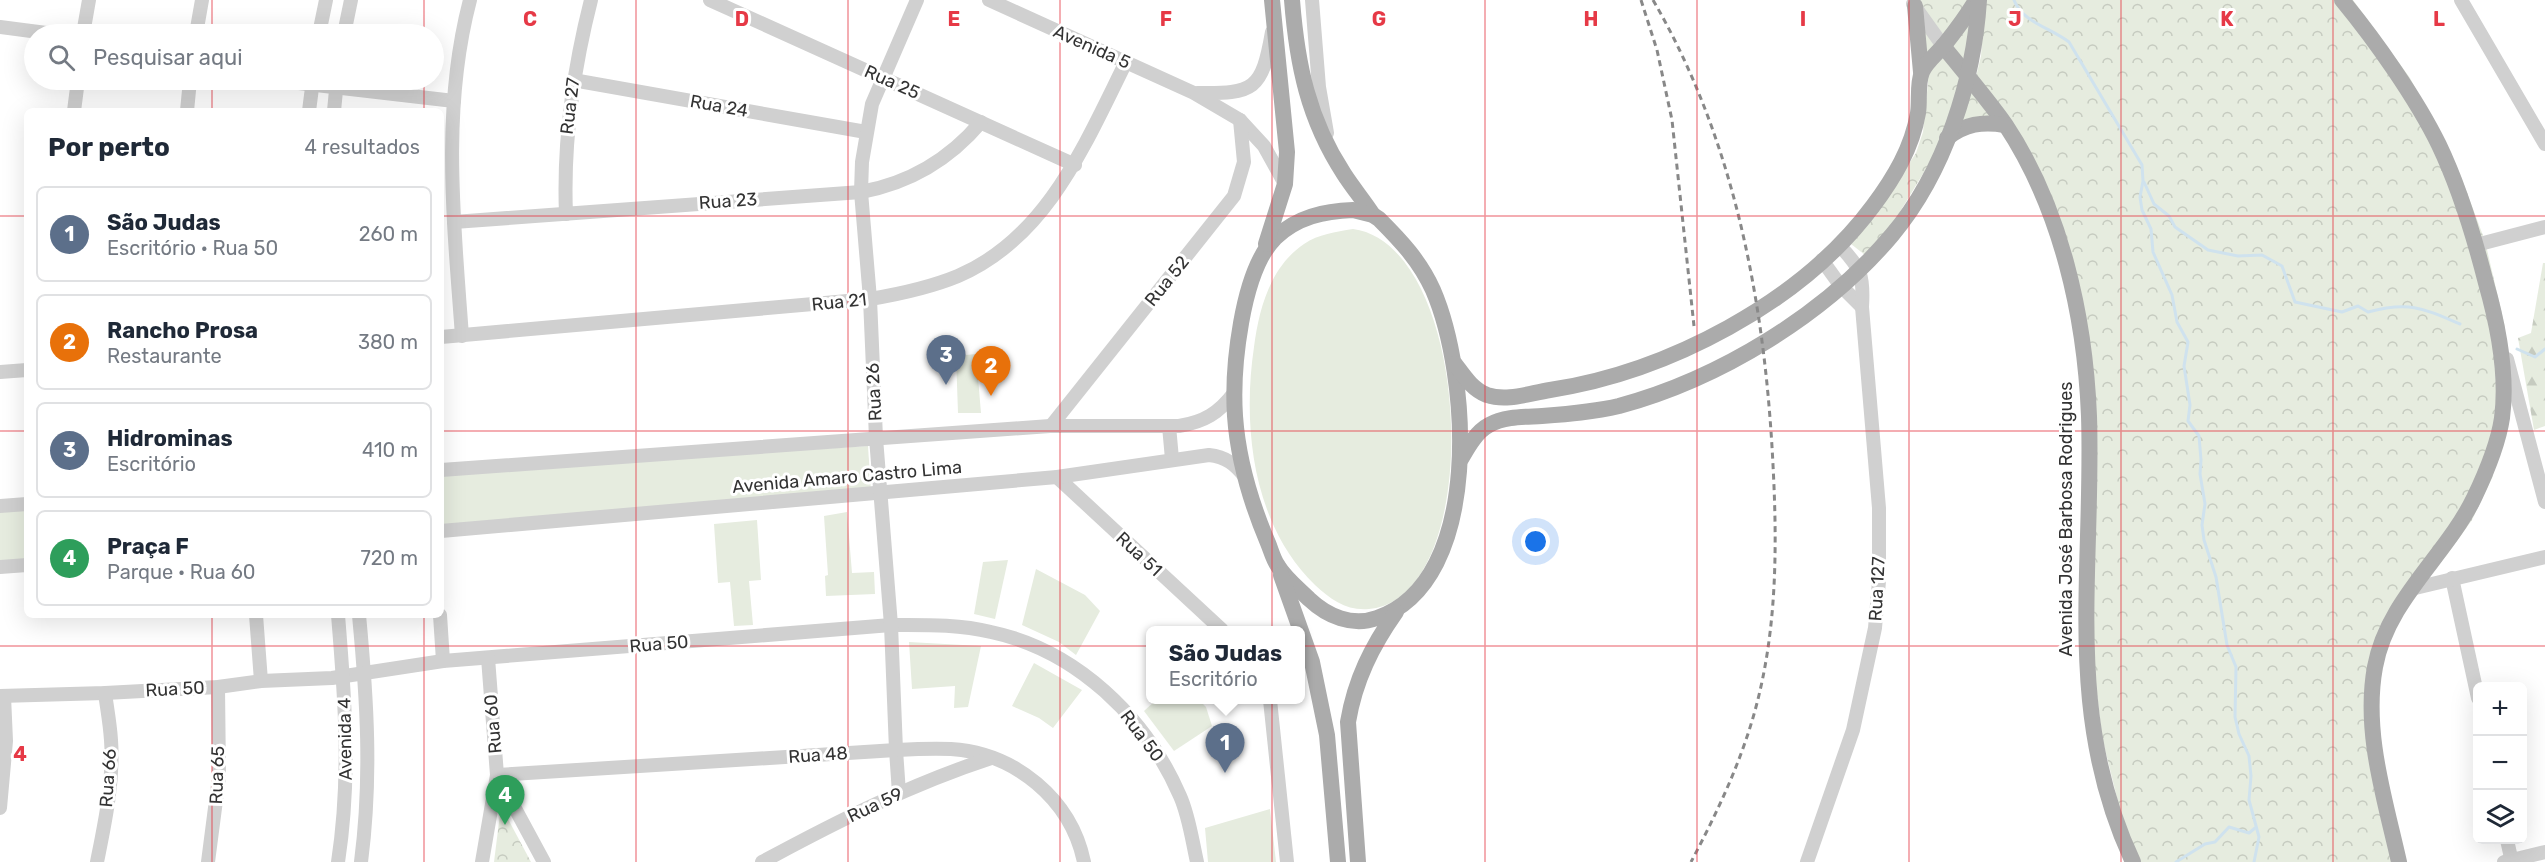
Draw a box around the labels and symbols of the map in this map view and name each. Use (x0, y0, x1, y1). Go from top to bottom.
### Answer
text: C (523, 7, 537, 31)
text: D (735, 7, 749, 31)
text: E (948, 7, 960, 31)
text: F (1160, 7, 1172, 31)
text: G (1372, 7, 1386, 31)
text: H (1584, 7, 1598, 31)
text: I (1800, 7, 1806, 31)
text: J (2008, 7, 2022, 31)
text: K (2220, 7, 2234, 31)
text: L (2433, 7, 2445, 31)
street label: Avenida 5 (1050, 20, 1134, 74)
street label: Rua 25 (861, 60, 923, 104)
street label: Rua 27 (556, 76, 584, 136)
street label: Rua 24 (688, 90, 750, 122)
street label: Rua 23 (698, 188, 758, 214)
street label: Rua 52 (1140, 251, 1194, 311)
street label: Rua 21 (810, 288, 868, 316)
pin: 3 (926, 336, 966, 385)
pin: 2 (972, 346, 1010, 396)
street label: Rua 26 (861, 362, 887, 422)
street label: Avenida José Barbosa Rodrigues (2055, 381, 2077, 657)
street label: Avenida Amaro Castro Lima (731, 456, 963, 498)
street label: Rua 51 (1111, 527, 1167, 581)
your location (1521, 527, 1550, 556)
street label: Rua 127 (1864, 556, 1890, 622)
street label: Rua 50 (629, 630, 689, 658)
street label: Rua 50 (145, 676, 205, 702)
street label: Rua 60 (479, 694, 507, 754)
street label: Avenida 4 (333, 697, 357, 781)
street label: Rua 50 (1115, 706, 1169, 766)
pin: 1 (1206, 724, 1244, 773)
text: 4 (13, 742, 27, 766)
street label: Rua 48 (788, 742, 848, 768)
street label: Rua 65 (205, 745, 229, 805)
street label: Rua 66 (95, 748, 121, 808)
pin: 4 (486, 776, 524, 825)
street label: Rua 59 (844, 783, 906, 827)

